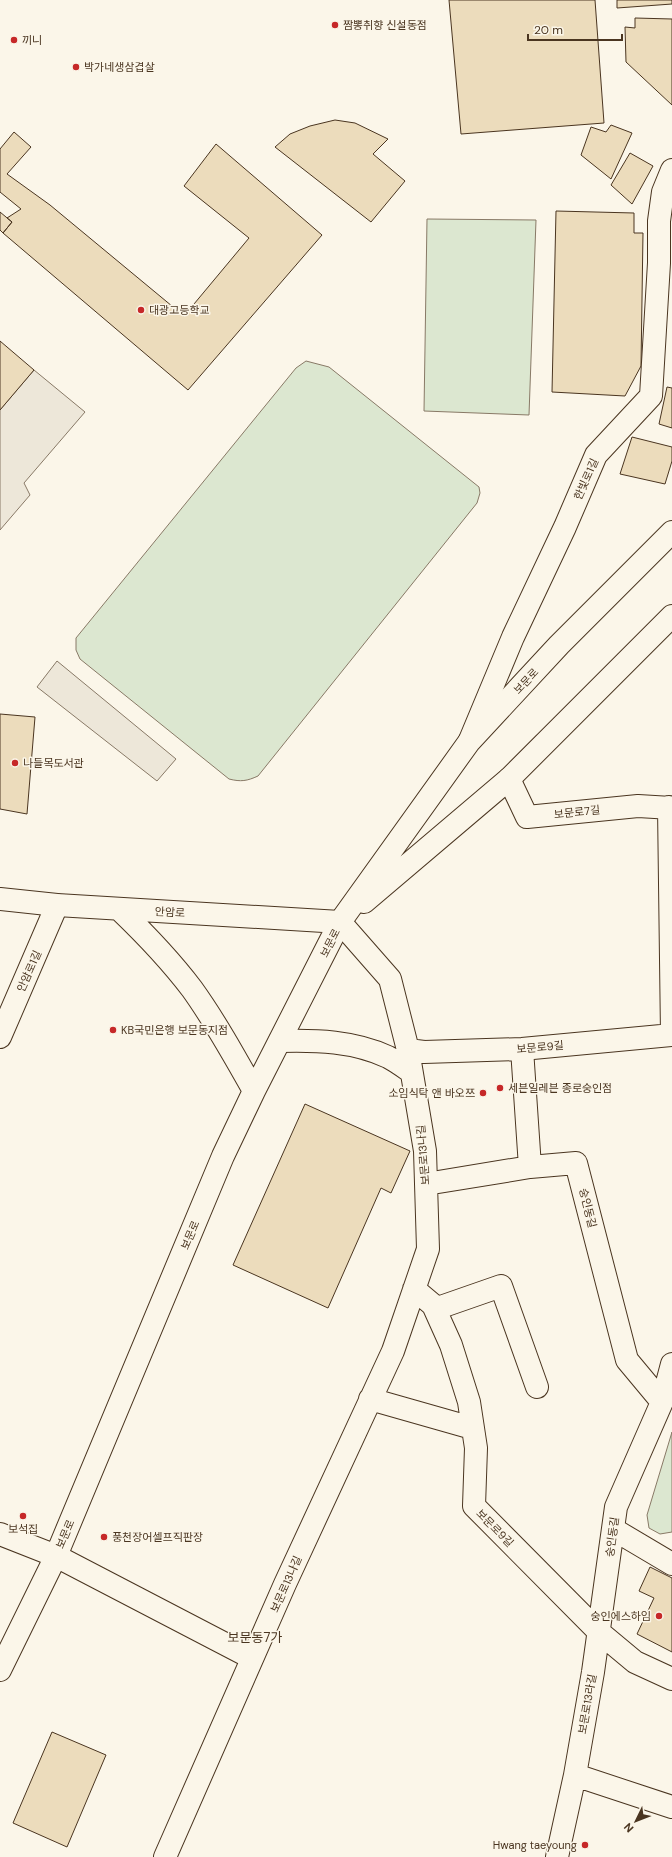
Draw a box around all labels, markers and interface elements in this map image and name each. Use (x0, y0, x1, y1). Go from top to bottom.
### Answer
scale bar (528, 16, 622, 42)
place label: 짬뽕취향 신설동점 (343, 18, 427, 32)
marker: 짬뽕취향 신설동점 (330, 20, 340, 30)
text: 20 m (534, 22, 563, 38)
place label: 끼니 (22, 33, 42, 47)
marker: 끼니 (9, 35, 19, 45)
place label: 박가네생삼겹살 (84, 60, 155, 74)
marker: 박가네생삼겹살 (71, 62, 81, 72)
place label: 대광고등학교 (149, 303, 210, 317)
marker: 대광고등학교 (136, 305, 146, 315)
street label: 한빛로1길 (571, 456, 601, 502)
street label: 보문로 (511, 665, 541, 697)
place label: 나들목도서관 (23, 756, 84, 770)
marker: 나들목도서관 (10, 758, 20, 768)
street label: 보문로7길 (553, 803, 601, 821)
street label: 안암로 (154, 904, 186, 920)
street label: 보문로 (317, 926, 343, 960)
street label: 안암로1길 (14, 948, 44, 994)
place label: KB국민은행 보문동지점 (121, 1023, 228, 1037)
marker: KB국민은행 보문동지점 (108, 1025, 118, 1035)
street label: 보문로9길 (516, 1038, 564, 1056)
place label: 세븐일레븐 종로숭인점 (508, 1081, 612, 1095)
marker: 세븐일레븐 종로숭인점 (495, 1083, 505, 1093)
place label: 소임식탁 앤 바오쯔 (388, 1086, 475, 1100)
marker: 소임식탁 앤 바오쯔 (478, 1088, 488, 1098)
street label: 보문로13나길 (413, 1124, 433, 1186)
street label: 숭인동길 (576, 1187, 600, 1229)
street label: 보문로 (178, 1218, 202, 1252)
street label: 보문로9길 (473, 1506, 517, 1550)
marker: 보석집 (18, 1511, 28, 1521)
street label: 숭인동길 (602, 1516, 622, 1558)
street label: 보문로 (53, 1517, 77, 1551)
place label: 보석집 (8, 1522, 38, 1536)
place label: 풍천장어셀프직판장 (112, 1530, 203, 1544)
marker: 풍천장어셀프직판장 (99, 1532, 109, 1542)
street label: 보문로13나길 (267, 1553, 305, 1615)
place label: 숭인에스하임 (590, 1609, 651, 1623)
marker: 숭인에스하임 (654, 1611, 664, 1621)
district label: 보문동7가 (228, 1629, 282, 1646)
street label: 보문로13라길 (575, 1673, 599, 1735)
north arrow (616, 1801, 656, 1841)
text: N (621, 1820, 637, 1836)
place label: Hwang taeyoung (493, 1838, 577, 1852)
marker: Hwang taeyoung (580, 1840, 590, 1850)

